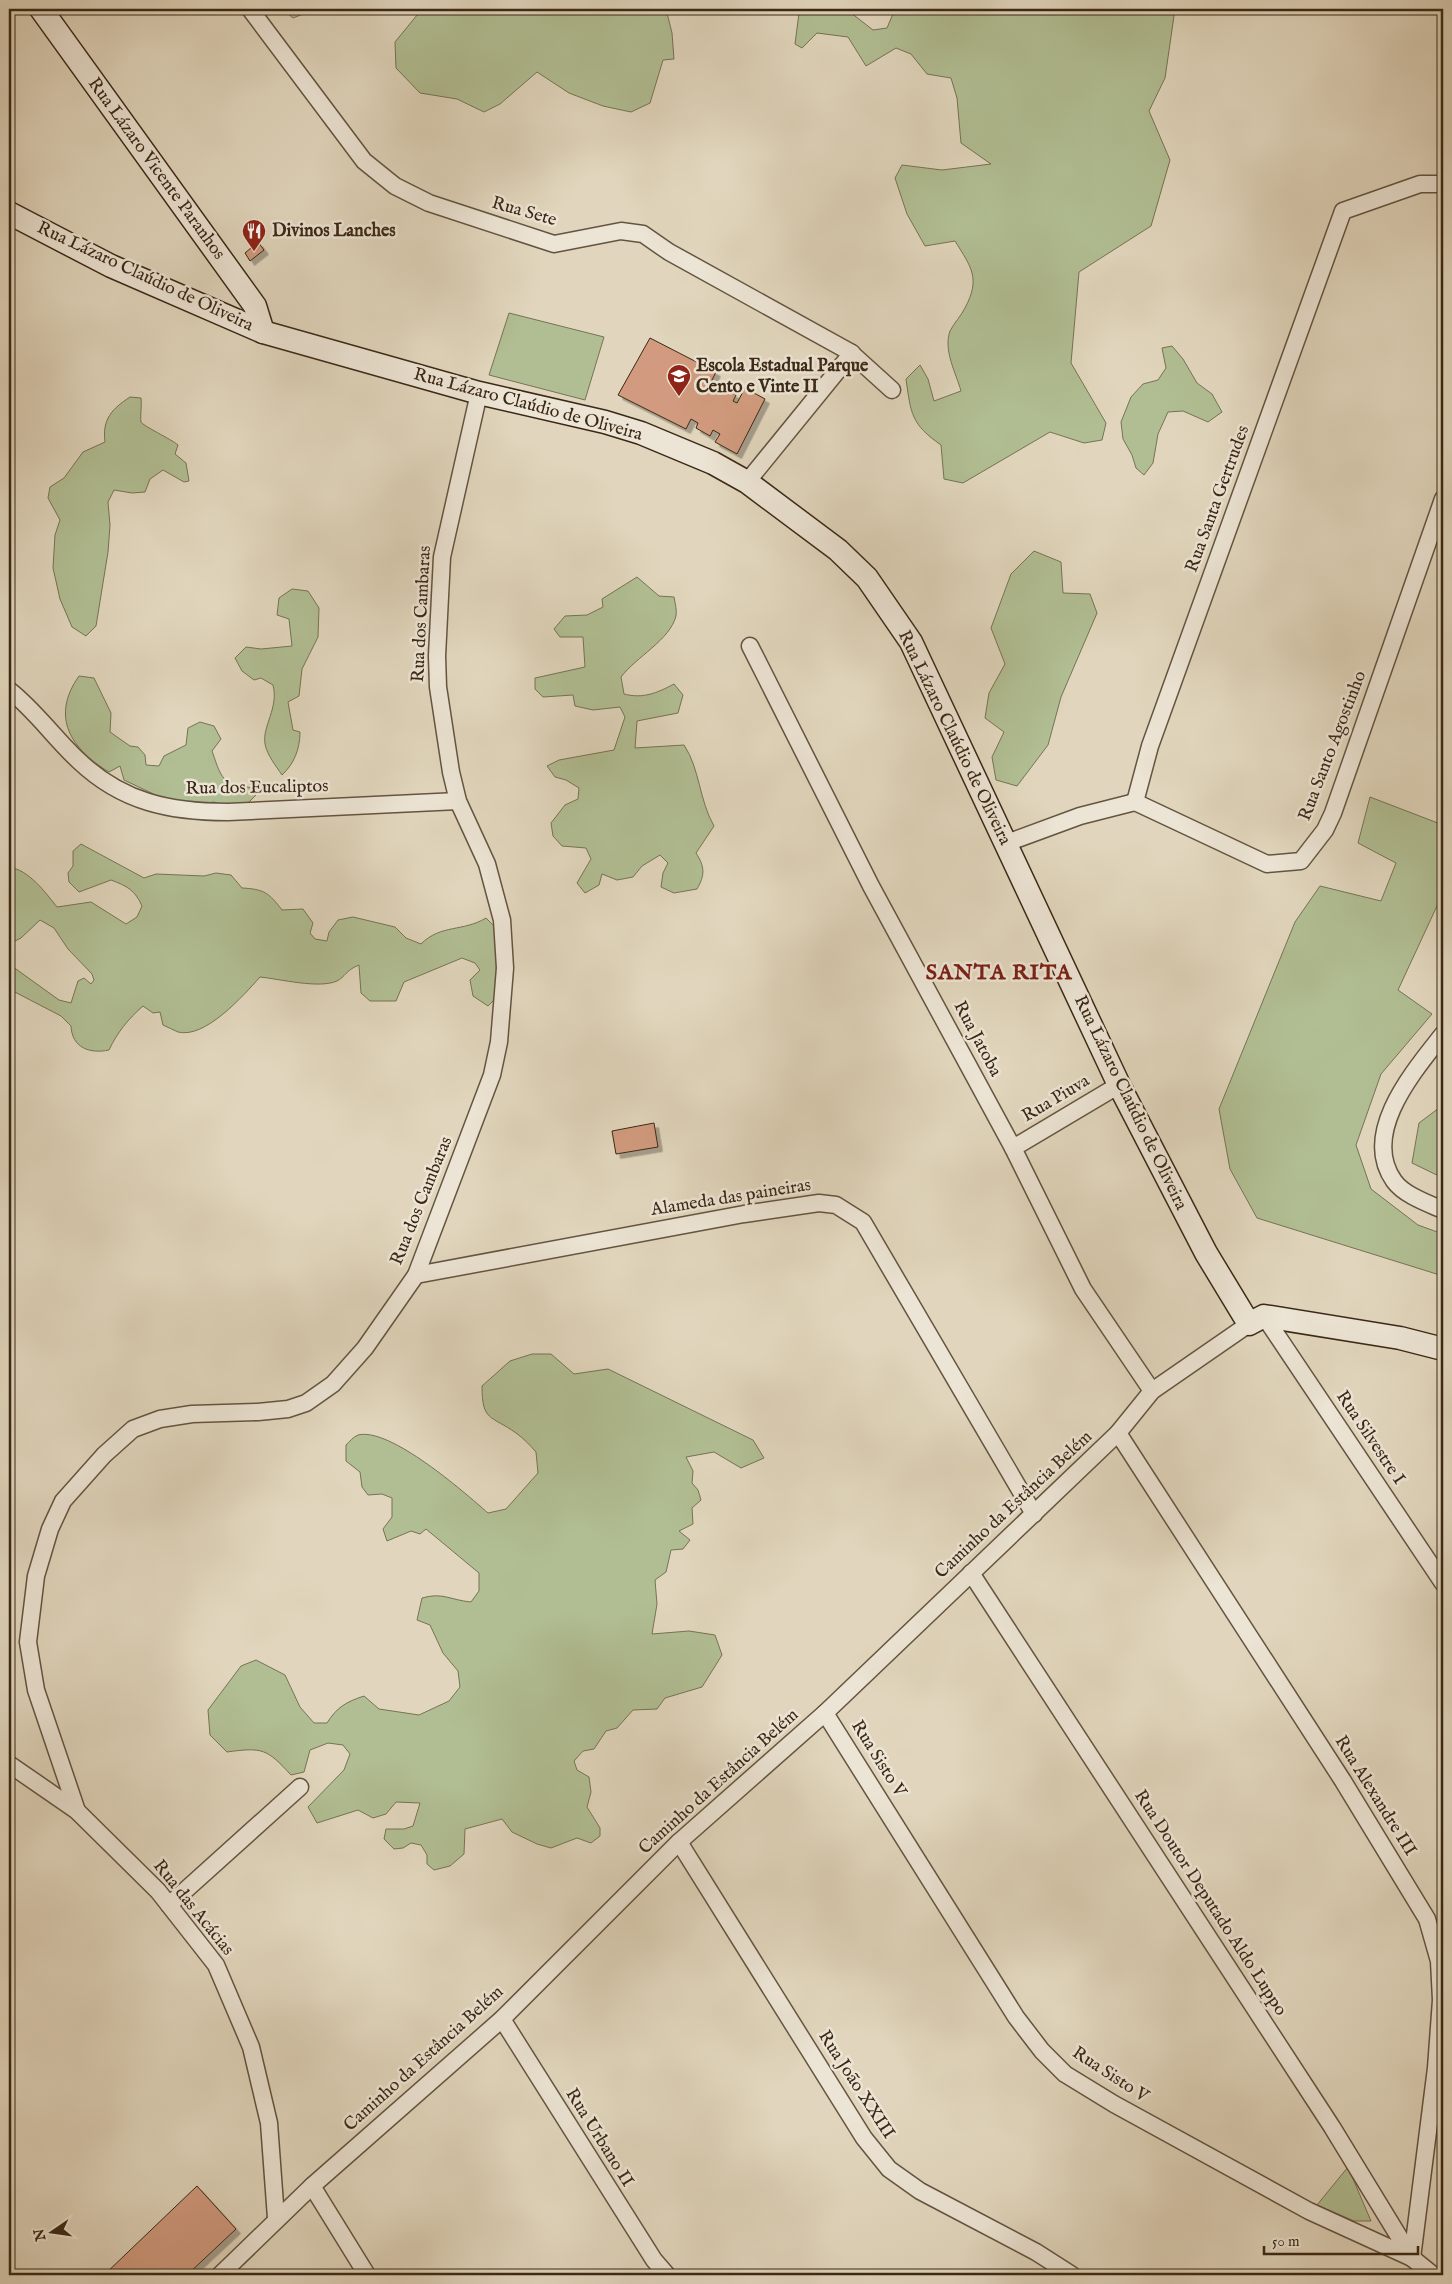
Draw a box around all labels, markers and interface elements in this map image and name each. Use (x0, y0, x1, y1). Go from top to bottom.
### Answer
street label: Rua Lázaro Vicente Paranhos (82, 73, 230, 265)
street label: Rua Sete (489, 192, 559, 232)
street label: Rua Lázaro Claúdio de Oliveira (33, 217, 257, 337)
restaurant icon: Divinos Lanches (241, 218, 267, 252)
place label: Divinos Lanches (272, 220, 396, 243)
place label: Escola Estadual Parque Cento e Vinte II (696, 355, 869, 399)
street label: Rua Lázaro Claúdio de Oliveira (411, 363, 645, 447)
school or university icon: Escola Estadual Parque Cento e Vinte II (666, 363, 692, 397)
street label: Rua Santa Gertrudes (1181, 422, 1255, 576)
street label: Rua dos Cambaras (407, 545, 437, 683)
street label: Rua Lázaro Claúdio de Oliveira (892, 627, 1016, 849)
street label: Rua Santo Agostinho (1294, 668, 1372, 824)
street label: Rua dos Eucaliptos (185, 775, 329, 801)
district label: SANTA RITA (926, 959, 1072, 987)
street label: Rua Lázaro Claúdio de Oliveira (1068, 992, 1192, 1214)
street label: Rua Jatoba (947, 997, 1007, 1081)
street label: Rua Piuva (1018, 1070, 1094, 1128)
street label: Rua dos Cambaras (386, 1133, 458, 1269)
street label: Alameda das paineiras (648, 1174, 813, 1222)
street label: Rua Silvestre I (1330, 1387, 1410, 1490)
street label: Caminho da Estância Belém (930, 1426, 1098, 1584)
street label: Caminho da Estância Belém (634, 1704, 804, 1860)
street label: Rua Sisto V (845, 1716, 911, 1803)
street label: Rua Alexandre III (1329, 1732, 1421, 1861)
street label: Rua Doutor Deputado Aldo Luppo (1128, 1786, 1292, 2021)
street label: Rua das Acácias (147, 1855, 239, 1961)
street label: Caminho da Estância Belém (339, 1981, 509, 2137)
street label: Rua João XXIII (812, 2026, 900, 2144)
street label: Rua Sisto V (1067, 2042, 1154, 2109)
street label: Rua Urbano II (560, 2084, 639, 2192)
north arrow (28, 2206, 78, 2256)
scale bar (1264, 2224, 1418, 2256)
text: N (30, 2227, 51, 2244)
text: 50 m (1272, 2232, 1300, 2251)

